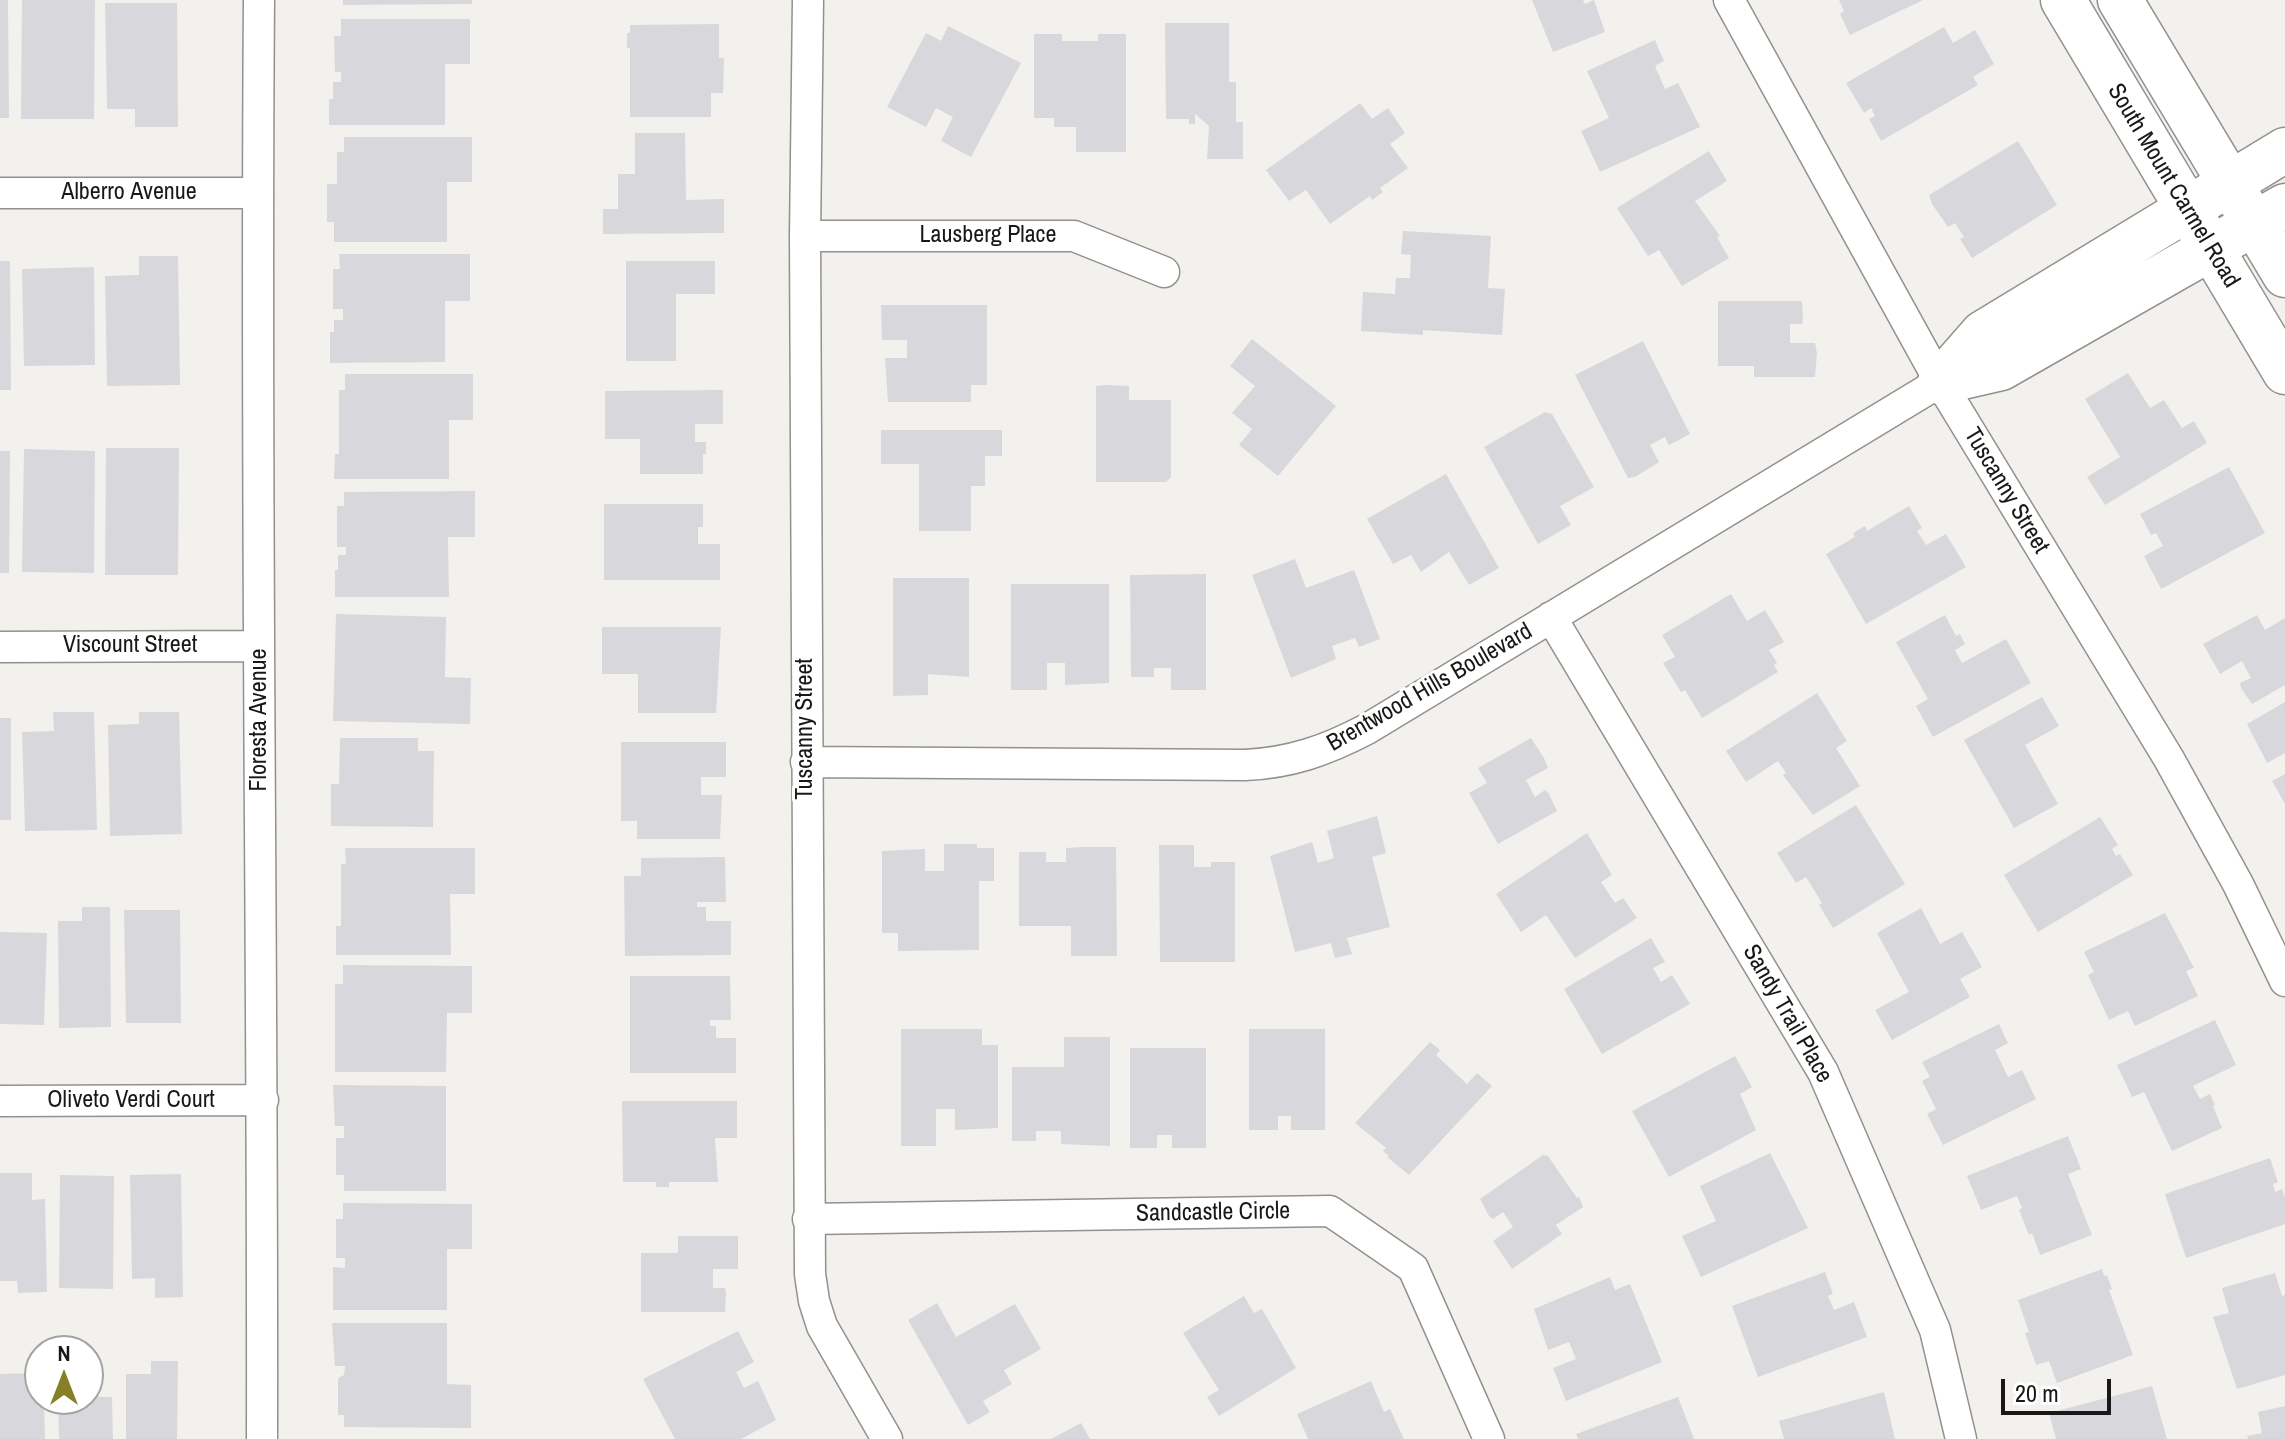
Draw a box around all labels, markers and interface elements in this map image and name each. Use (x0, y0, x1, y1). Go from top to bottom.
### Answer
street label: South Mount Carmel Road (2101, 79, 2245, 293)
street label: Alberro Avenue (61, 179, 197, 207)
street label: Lausberg Place (920, 222, 1056, 250)
street label: Tuscanny Street (1957, 423, 2055, 559)
street label: Brentwood Hills Boulevard (1322, 618, 1538, 758)
street label: Viscount Street (63, 632, 197, 660)
street label: Floresta Avenue (246, 649, 274, 791)
street label: Tuscanny Street (792, 658, 820, 800)
street label: Sandy Trail Place (1736, 940, 1838, 1088)
street label: Oliveto Verdi Court (47, 1087, 215, 1115)
street label: Sandcastle Circle (1136, 1197, 1290, 1229)
north arrow (24, 1335, 104, 1415)
text: N (57, 1338, 71, 1368)
scale bar (2005, 1363, 2115, 1413)
text: 20 m (2015, 1377, 2059, 1409)

